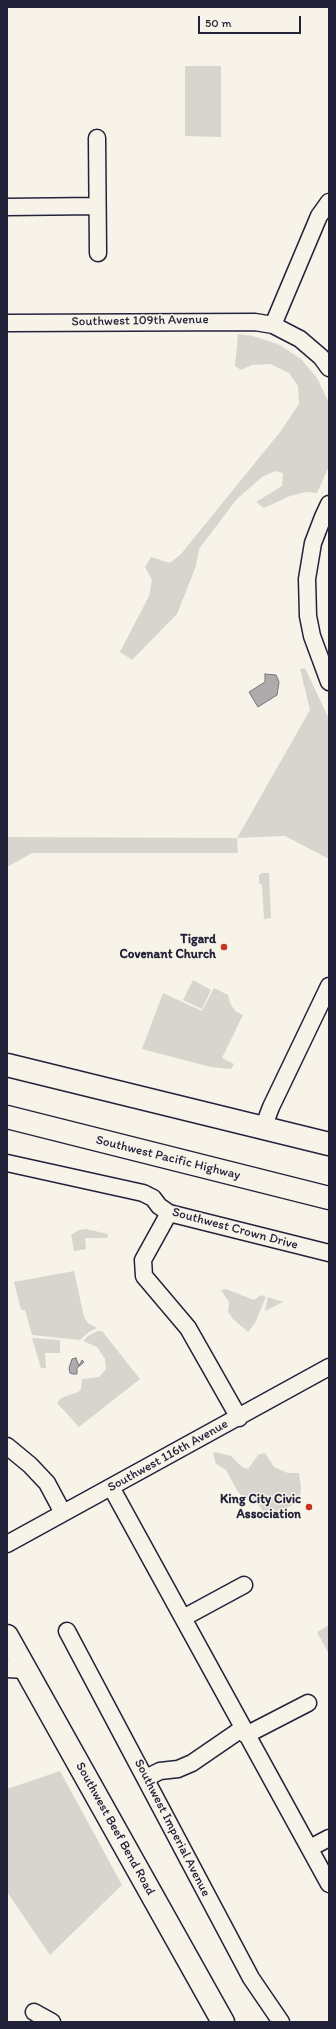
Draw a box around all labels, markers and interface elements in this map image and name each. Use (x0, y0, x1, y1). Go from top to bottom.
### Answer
scale bar (200, 8, 303, 34)
text: 50 m (205, 16, 231, 30)
street label: Southwest 109th Avenue (71, 312, 209, 330)
place label: Tigard Covenant Church (119, 932, 216, 963)
marker: Tigard Covenant Church (219, 942, 229, 952)
street label: Southwest Pacific Highway (94, 1132, 242, 1184)
street label: Southwest Crown Drive (170, 1205, 300, 1253)
street label: Southwest 116th Avenue (105, 1416, 231, 1496)
place label: King City Civic Association (220, 1492, 301, 1523)
marker: King City Civic Association (304, 1502, 314, 1512)
street label: Southwest Imperial Avenue (131, 1757, 213, 1899)
street label: Southwest Beef Bend Road (72, 1760, 158, 1898)

